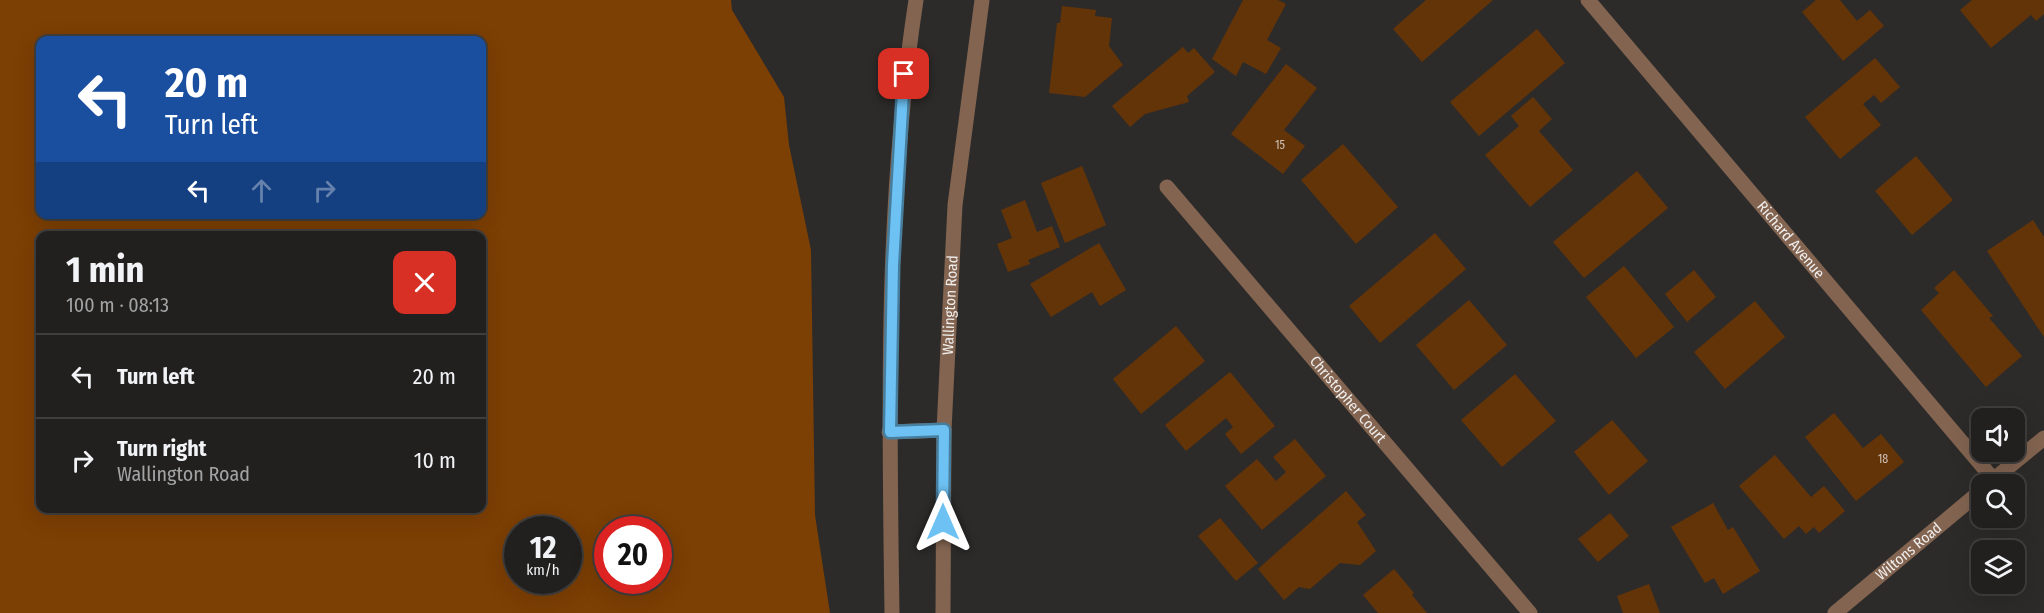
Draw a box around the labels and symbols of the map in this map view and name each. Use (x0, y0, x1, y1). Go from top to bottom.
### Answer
pin (878, 48, 929, 99)
house number: 15 (1275, 138, 1286, 152)
street label: Richard Avenue (1753, 198, 1828, 282)
street label: Wallington Road (939, 255, 962, 355)
street label: Christopher Court (1306, 352, 1390, 447)
house number: 18 (1878, 452, 1888, 466)
position arrow (911, 490, 975, 554)
speed limit sign: 20 (594, 516, 672, 594)
street label: Wiltons Road (1872, 519, 1945, 584)

